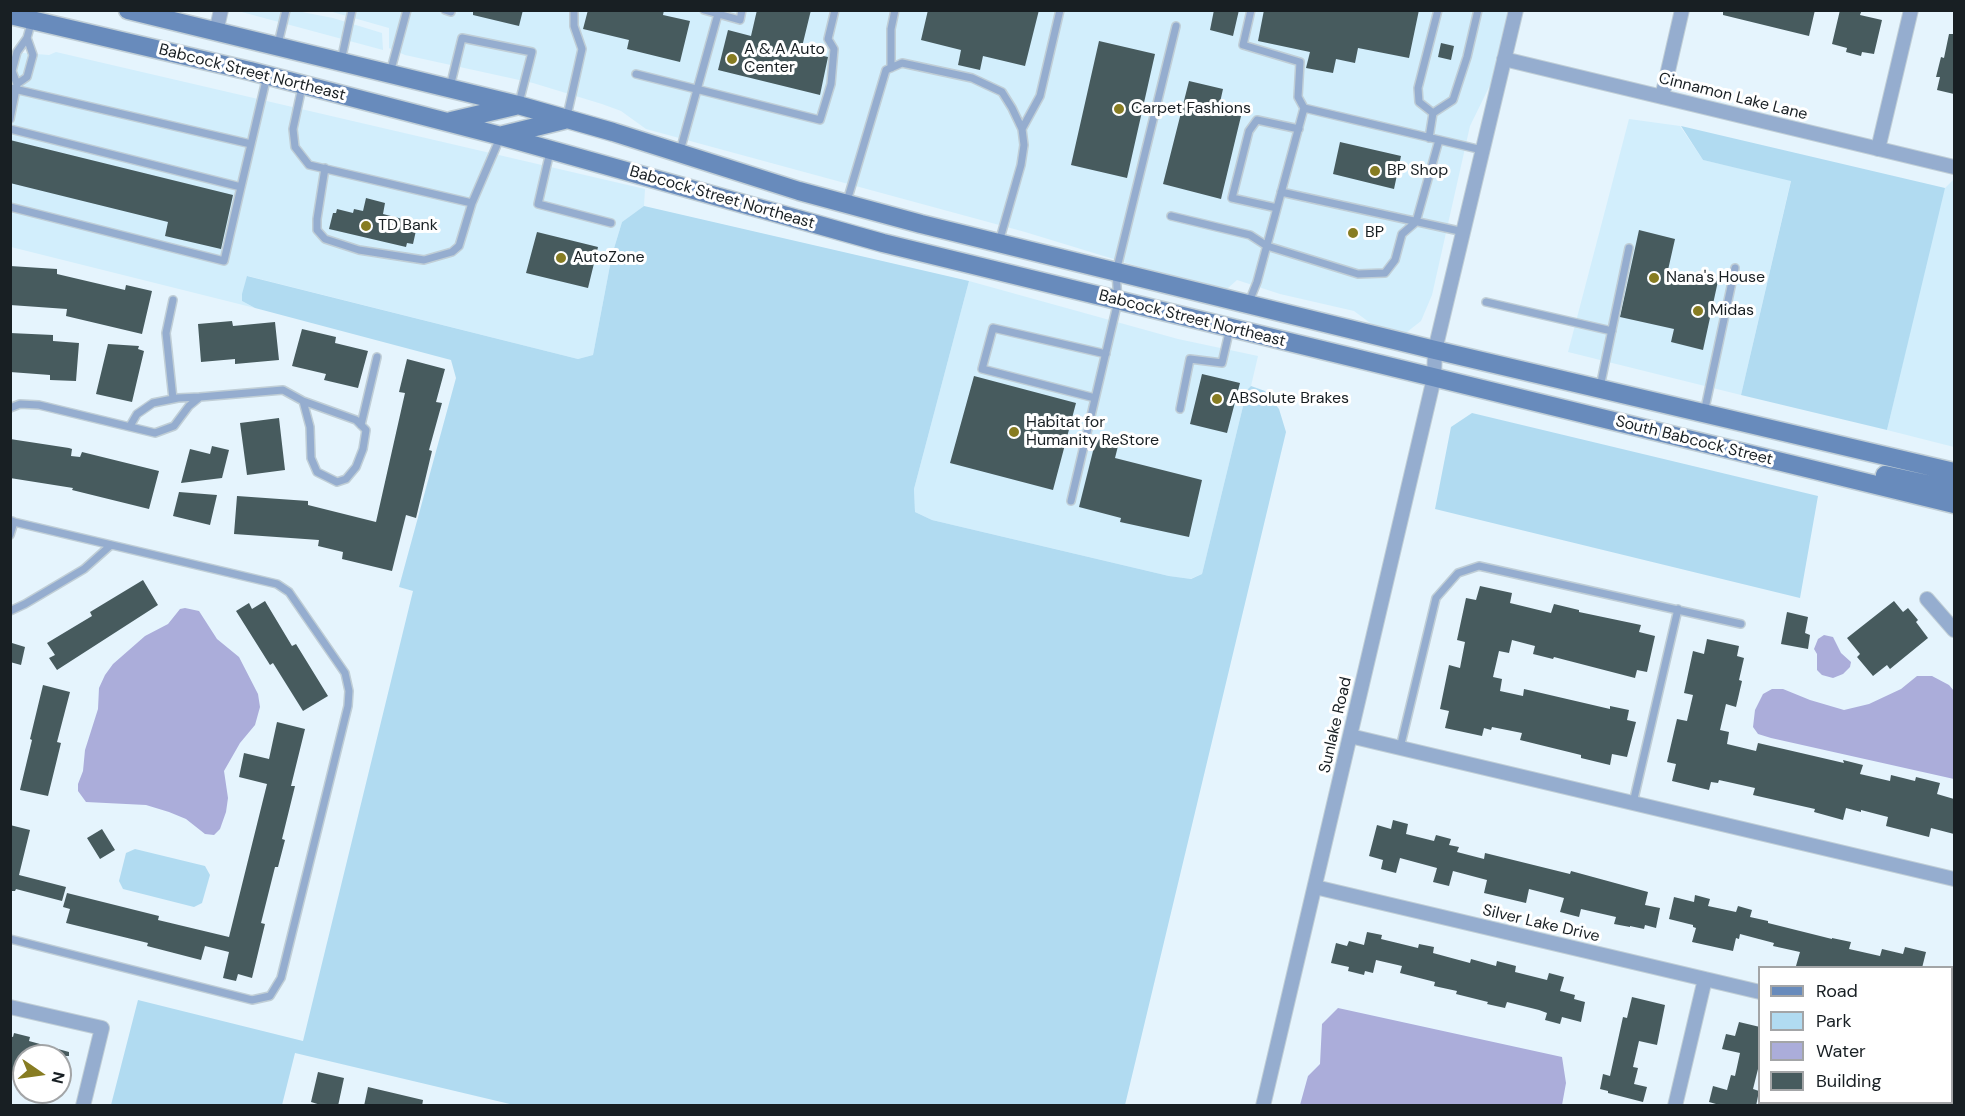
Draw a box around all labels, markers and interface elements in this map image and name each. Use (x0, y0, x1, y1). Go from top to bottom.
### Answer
street label: Babcock Street Northeast (157, 40, 347, 106)
place label: A & A Auto Center (744, 40, 825, 78)
marker: A & A Auto Center (725, 52, 739, 66)
street label: Cinnamon Lake Lane (1656, 69, 1810, 125)
place label: Carpet Fashions (1131, 99, 1251, 119)
marker: Carpet Fashions (1112, 102, 1126, 116)
place label: BP Shop (1387, 161, 1448, 181)
street label: Babcock Street Northeast (627, 162, 817, 234)
marker: BP Shop (1368, 164, 1382, 178)
place label: TD Bank (378, 216, 438, 236)
marker: TD Bank (359, 219, 373, 233)
place label: BP (1365, 223, 1384, 243)
marker: BP (1346, 226, 1360, 240)
place label: AutoZone (573, 248, 645, 268)
marker: AutoZone (554, 251, 568, 265)
place label: Nana's House (1666, 268, 1765, 288)
marker: Nana's House (1647, 271, 1661, 285)
street label: Babcock Street Northeast (1097, 286, 1287, 352)
place label: Midas (1710, 301, 1754, 321)
marker: Midas (1691, 304, 1705, 318)
place label: ABSolute Brakes (1229, 389, 1349, 409)
marker: ABSolute Brakes (1210, 392, 1224, 406)
street label: South Babcock Street (1613, 412, 1775, 470)
place label: Habitat for Humanity ReStore (1026, 413, 1159, 451)
marker: Habitat for Humanity ReStore (1007, 425, 1021, 439)
street label: Sunlake Road (1316, 675, 1356, 775)
street label: Silver Lake Drive (1480, 901, 1602, 947)
legend (1758, 966, 1953, 1104)
text: Road (1816, 979, 1858, 1003)
text: Park (1816, 1009, 1852, 1033)
text: Water (1816, 1039, 1866, 1063)
north arrow (12, 1044, 72, 1104)
text: Building (1816, 1069, 1881, 1093)
text: N (47, 1070, 70, 1086)

